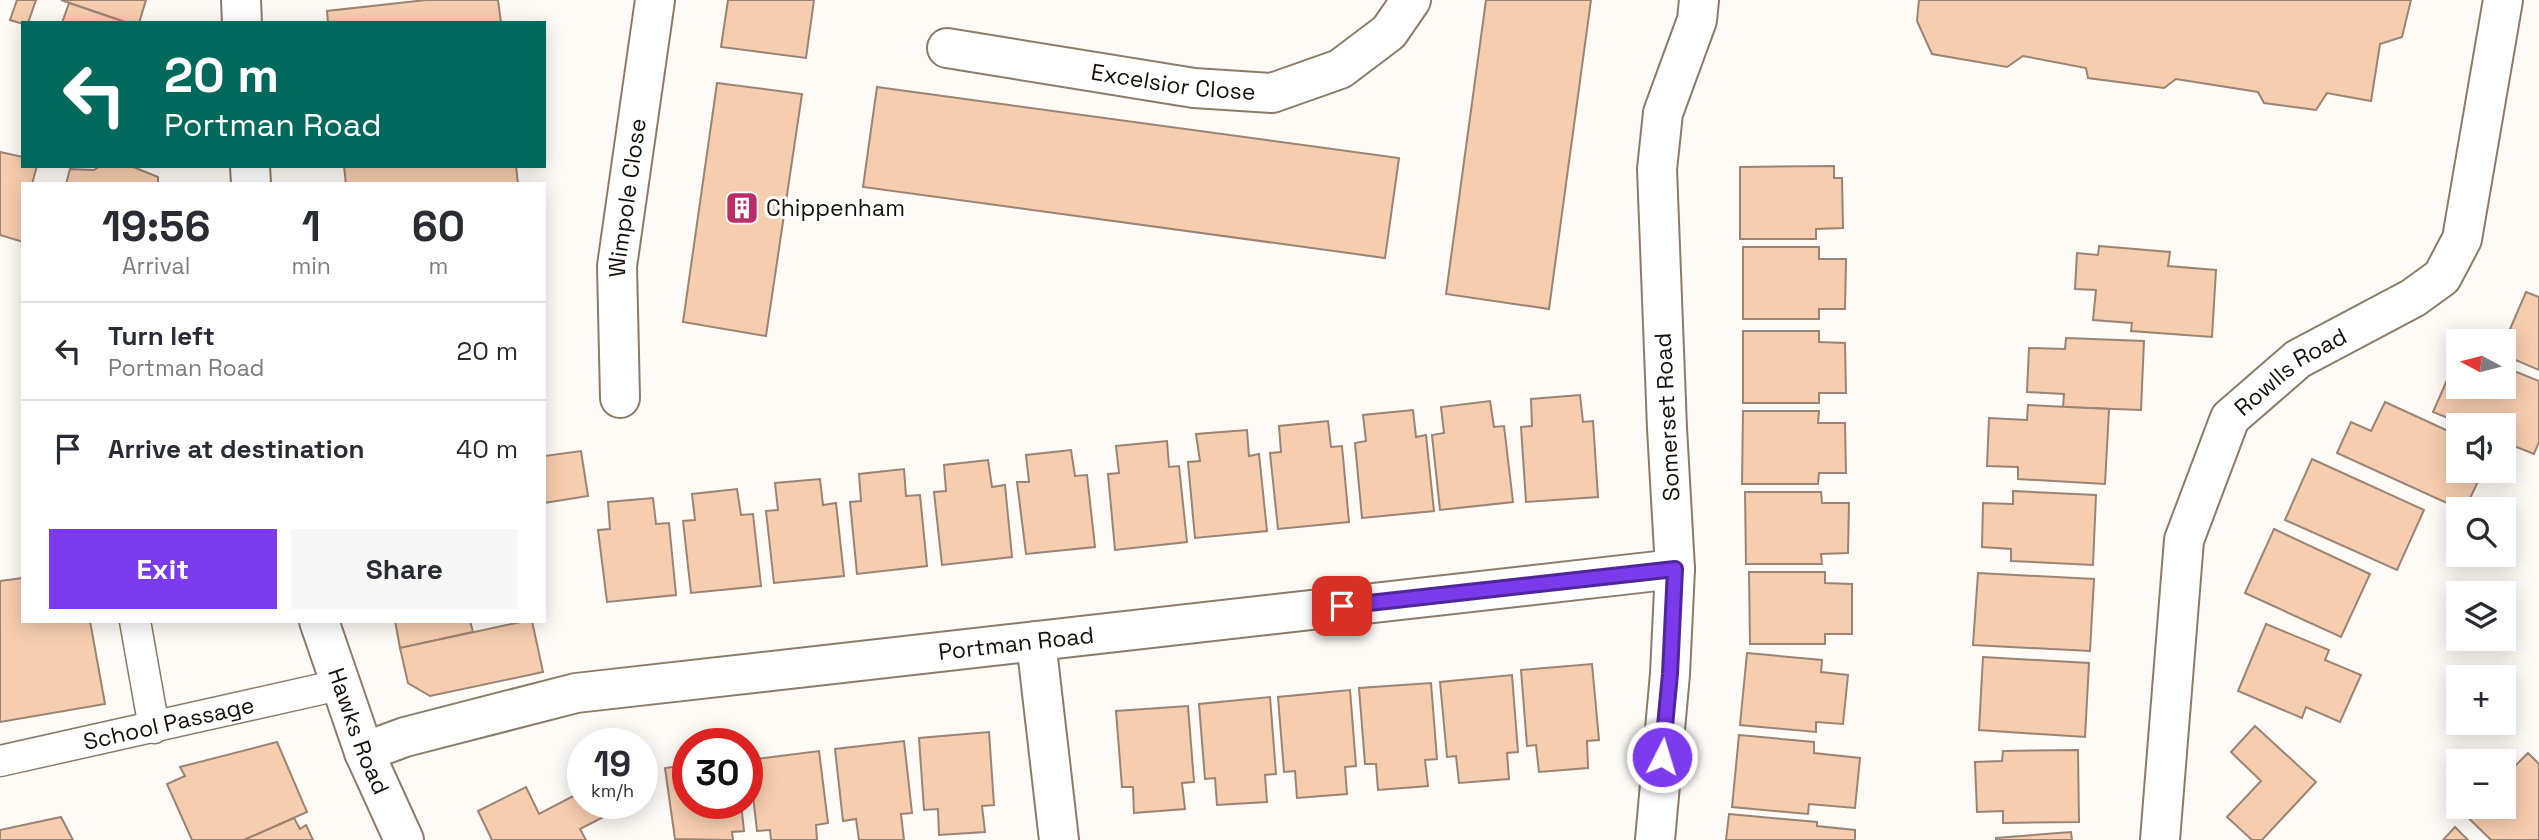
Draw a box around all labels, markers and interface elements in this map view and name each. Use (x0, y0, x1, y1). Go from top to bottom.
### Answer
text: 20 m (164, 44, 279, 106)
icon: left (49, 49, 140, 140)
street label: Excelsior Close (1089, 57, 1257, 107)
text: Portman Road (164, 105, 382, 145)
street label: Wimpole Close (602, 116, 653, 277)
building icon: Chippenham (723, 189, 761, 227)
place label: Chippenham (766, 193, 905, 223)
text: 19:56 (102, 200, 211, 253)
text: 1 (302, 200, 321, 253)
text: 60 (412, 200, 465, 253)
text: Arrival (122, 251, 190, 281)
text: min (291, 251, 331, 281)
text: m (429, 251, 448, 281)
text: Turn left (108, 319, 215, 353)
street label: Rowlls Road (2228, 321, 2352, 423)
north arrow (2446, 329, 2516, 399)
map controls (2446, 329, 2516, 819)
icon: left (49, 332, 87, 370)
street label: Somerset Road (1648, 332, 1686, 502)
text: 20 m (457, 334, 518, 368)
text: Portman Road (108, 353, 264, 383)
button: sound (2446, 413, 2516, 483)
icon: arrive (49, 430, 87, 468)
text: Arrive at destination (108, 432, 365, 466)
text: 40 m (456, 432, 518, 466)
button: search (2446, 497, 2516, 567)
button: Exit (49, 529, 277, 609)
button: Share (291, 529, 518, 609)
pin (1312, 576, 1372, 636)
button: layers (2446, 581, 2516, 651)
icon: arrive (1323, 587, 1361, 625)
street label: Portman Road (937, 620, 1095, 667)
street label: Hawks Road (321, 664, 396, 799)
button: + (2446, 665, 2516, 735)
street label: School Passage (81, 689, 257, 757)
position arrow (1625, 720, 1699, 794)
speed limit sign: 30 (672, 728, 763, 819)
text: 19 (594, 742, 631, 786)
button: − (2446, 749, 2516, 819)
text: km/h (591, 779, 634, 802)

